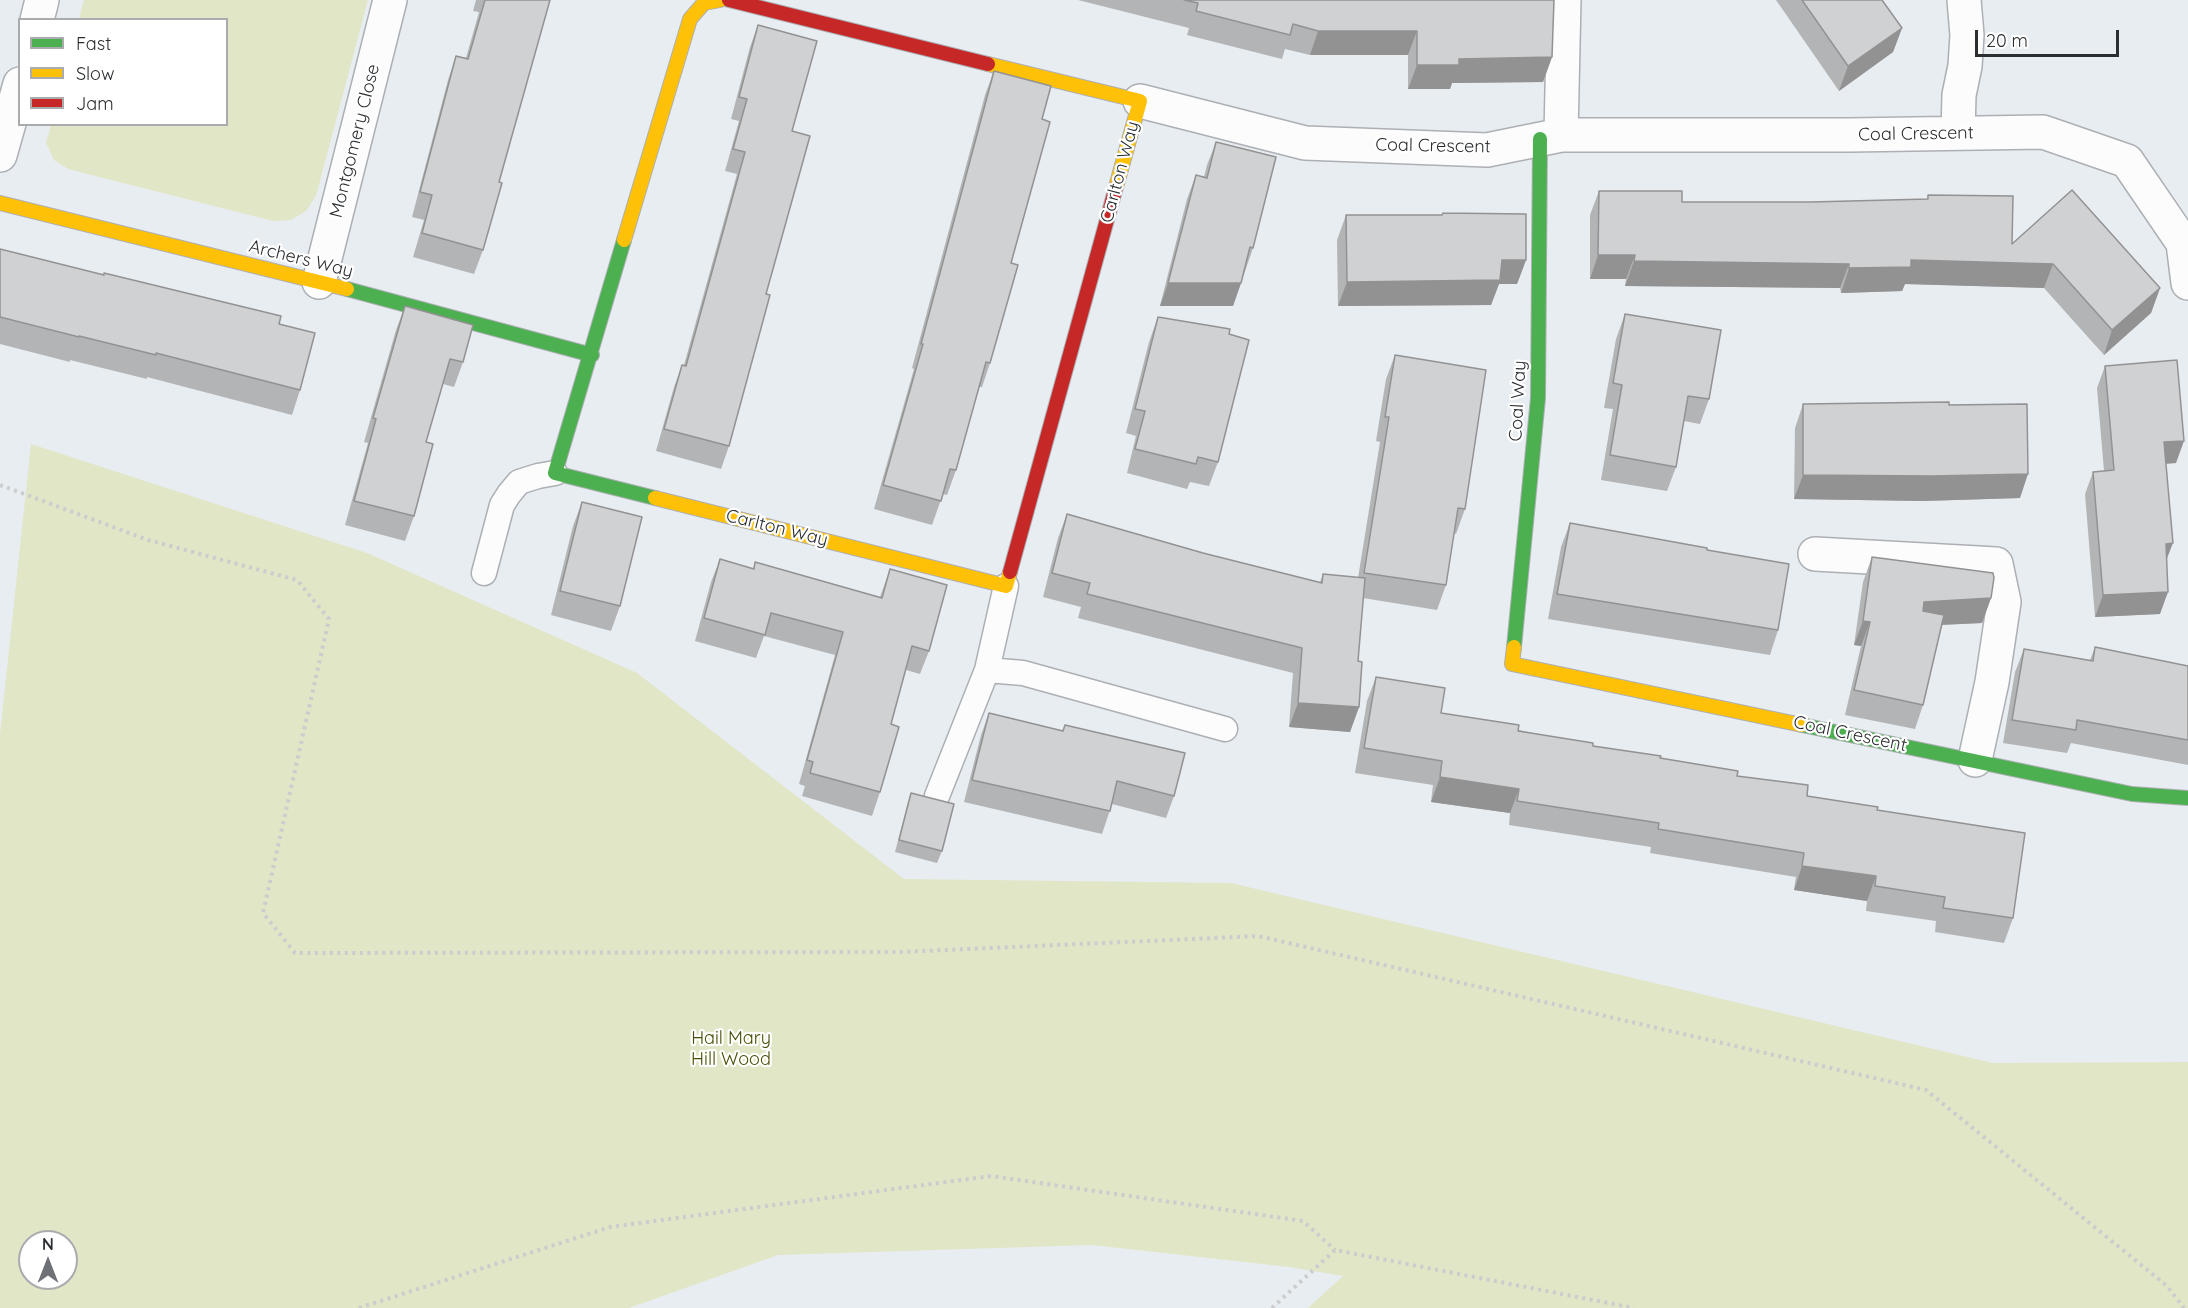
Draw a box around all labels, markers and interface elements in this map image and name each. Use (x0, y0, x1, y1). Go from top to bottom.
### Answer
legend (18, 18, 228, 126)
scale bar (1978, 18, 2122, 56)
text: 20 m (1986, 29, 2028, 52)
text: Fast (76, 32, 111, 55)
text: Slow (76, 62, 114, 85)
street label: Montgomery Close (325, 62, 385, 220)
text: Jam (76, 92, 114, 115)
street label: Carlton Way (1096, 119, 1144, 225)
street label: Coal Crescent (1858, 122, 1974, 146)
street label: Coal Crescent (1375, 134, 1491, 158)
street label: Archers Way (247, 236, 355, 282)
street label: Coal Way (1505, 360, 1531, 442)
street label: Carlton Way (724, 505, 830, 551)
street label: Coal Crescent (1791, 711, 1909, 757)
park label: Hail Mary Hill Wood (691, 1028, 771, 1070)
north arrow (18, 1230, 78, 1290)
text: N (42, 1234, 54, 1254)

